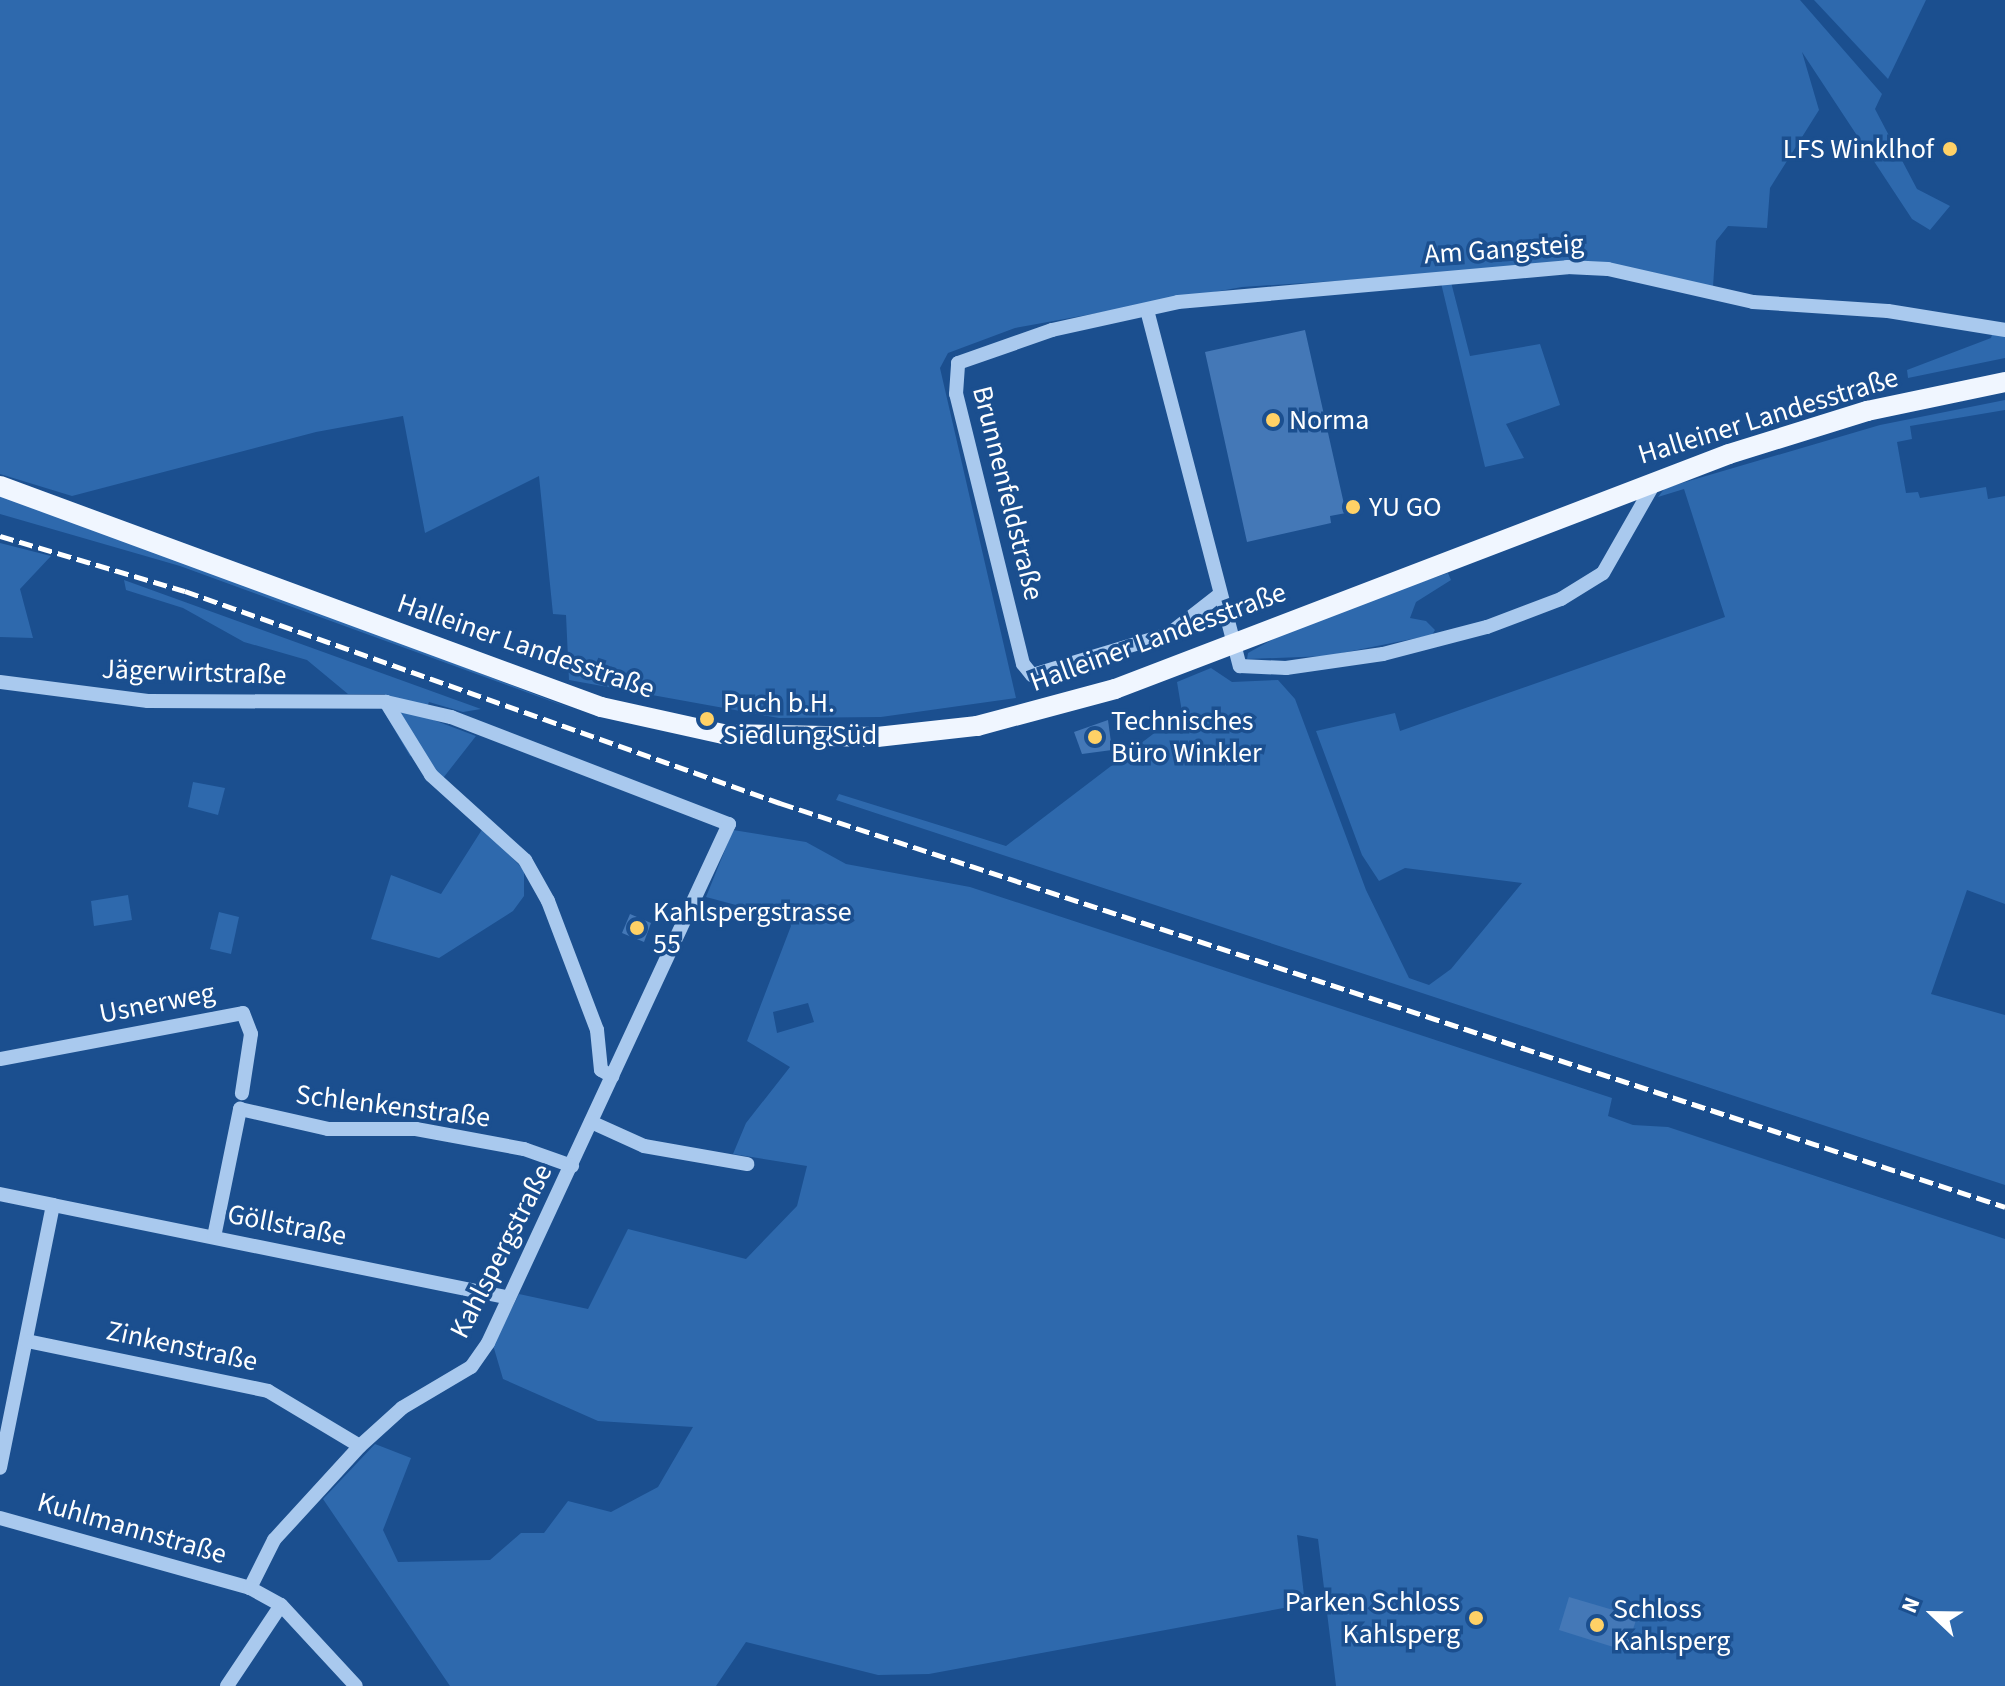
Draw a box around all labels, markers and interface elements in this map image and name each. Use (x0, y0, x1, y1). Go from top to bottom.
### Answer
place label: LFS Winklhof (1783, 132, 1934, 166)
marker: LFS Winklhof (1941, 140, 1959, 158)
street label: Am Gangsteig (1423, 227, 1585, 271)
street label: Halleiner Landesstraße (1634, 360, 1902, 472)
street label: Brunnenfeldstraße (965, 382, 1051, 604)
place label: Norma (1289, 403, 1369, 437)
marker: Norma (1264, 411, 1282, 429)
place label: YU GO (1369, 490, 1442, 524)
marker: YU GO (1344, 498, 1362, 516)
street label: Halleiner Landesstraße (1025, 575, 1291, 699)
street label: Halleiner Landesstraße (393, 586, 659, 706)
street label: Jägerwirtstraße (101, 652, 287, 692)
place label: Puch b.H. Siedlung Süd (723, 686, 877, 752)
place label: Technisches Büro Winkler (1111, 704, 1262, 770)
marker: Puch b.H. Siedlung Süd (698, 710, 716, 728)
marker: Technisches Büro Winkler (1086, 728, 1104, 746)
place label: Kahlspergstrasse 55 (653, 895, 852, 961)
marker: Kahlspergstrasse 55 (628, 919, 646, 937)
street label: Usnerweg (96, 975, 218, 1031)
street label: Schlenkenstraße (294, 1077, 492, 1135)
street label: Kahlspergstraße (443, 1158, 559, 1344)
street label: Göllstraße (225, 1197, 349, 1253)
street label: Zinkenstraße (103, 1314, 261, 1378)
street label: Kuhlmannstraße (34, 1485, 230, 1571)
north arrow (1893, 1574, 1973, 1654)
place label: Parken Schloss Kahlsperg (1285, 1585, 1460, 1651)
place label: Schloss Kahlsperg (1613, 1592, 1730, 1658)
text: N (1893, 1592, 1928, 1618)
marker: Parken Schloss Kahlsperg (1467, 1609, 1485, 1627)
marker: Schloss Kahlsperg (1588, 1616, 1606, 1634)

